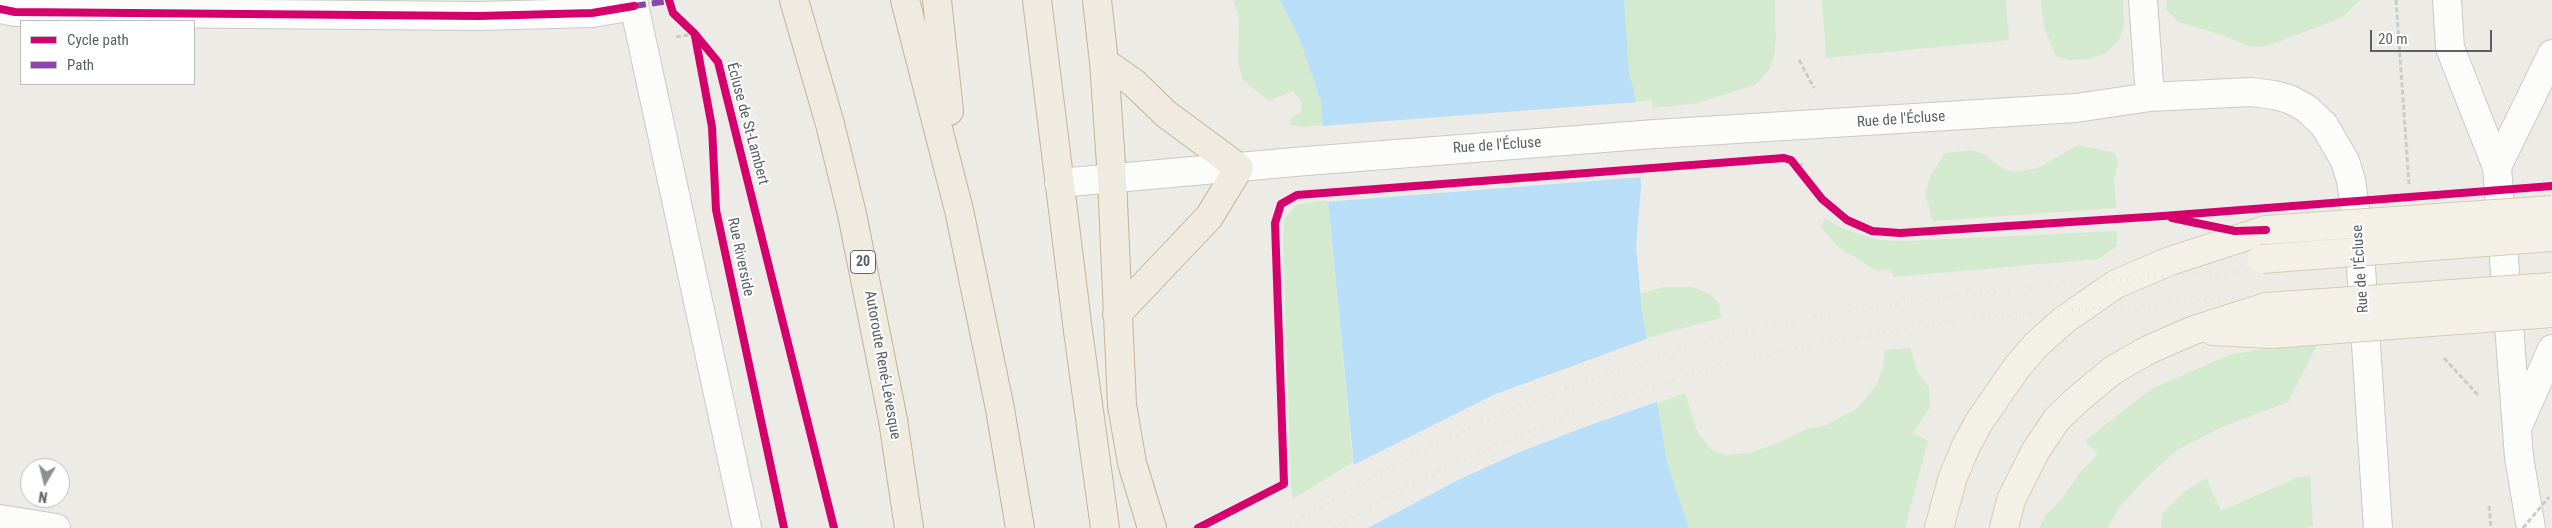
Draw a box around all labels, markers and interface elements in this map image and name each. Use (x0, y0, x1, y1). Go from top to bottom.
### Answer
legend (20, 20, 195, 85)
scale bar (2372, 20, 2494, 52)
text: 20 m (2378, 30, 2408, 48)
text: Cycle path (67, 31, 129, 49)
text: Path (67, 56, 94, 74)
street label: Écluse de St-Lambert (722, 61, 772, 187)
street label: Rue de l'Écluse (1856, 108, 1946, 132)
street label: Rue de l'Écluse (1452, 134, 1542, 158)
street label: Rue Riverside (723, 216, 757, 298)
street label: Rue de l'Écluse (2349, 224, 2373, 314)
road number: 20 (850, 250, 876, 274)
street label: Autoroute René-Lévesque (860, 289, 904, 441)
north arrow (20, 458, 70, 508)
text: N (38, 488, 48, 505)

